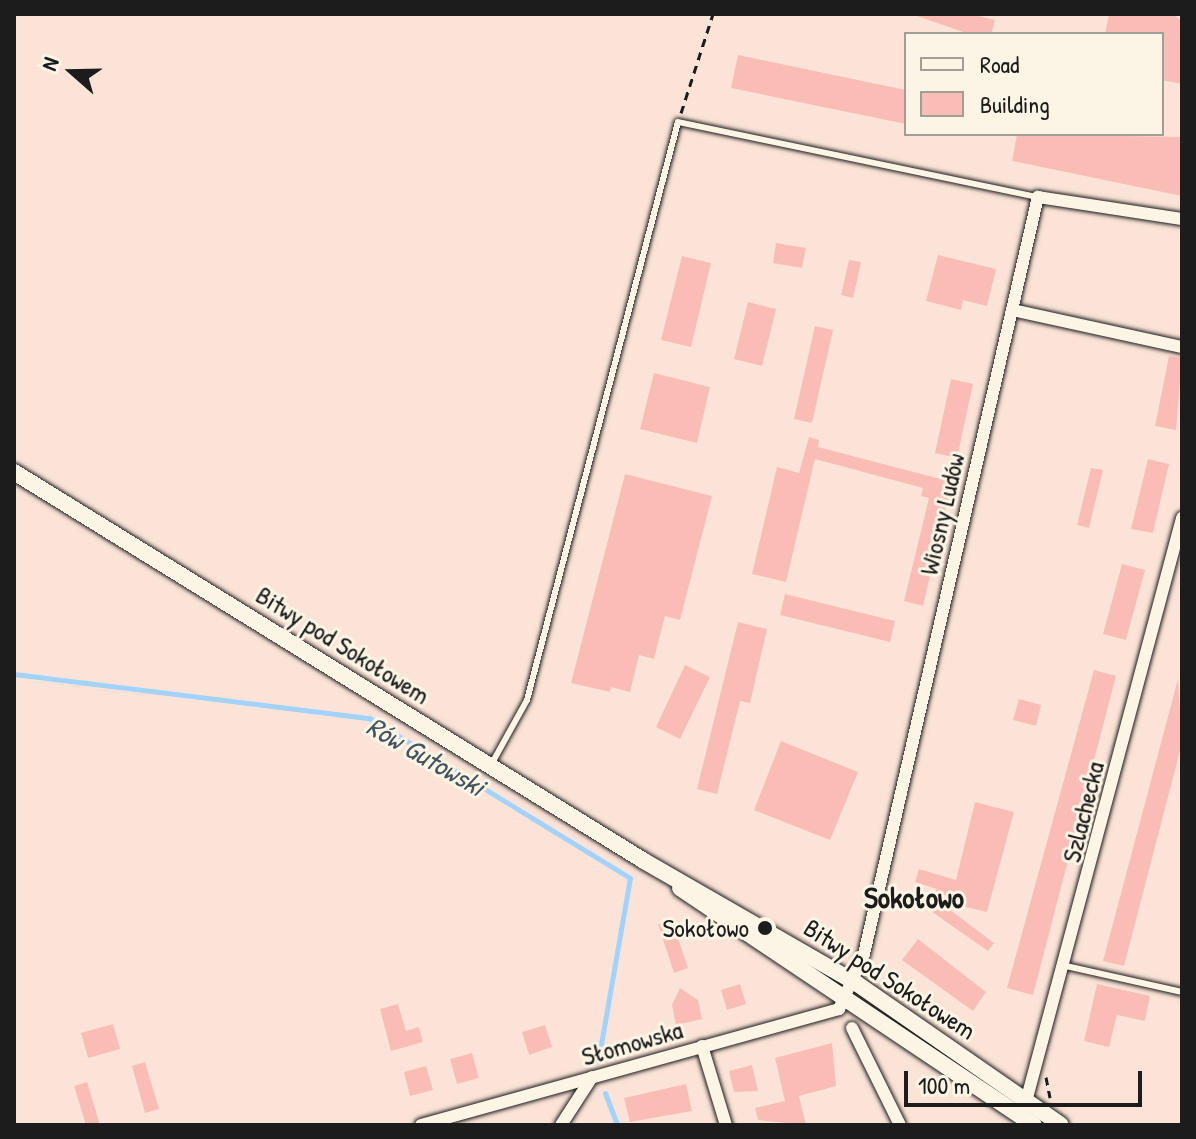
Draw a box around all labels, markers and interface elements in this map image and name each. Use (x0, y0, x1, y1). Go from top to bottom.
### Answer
north arrow (32, 32, 112, 112)
legend (904, 32, 1164, 136)
text: Road (980, 48, 1019, 80)
text: N (33, 53, 66, 74)
text: Building (980, 88, 1050, 120)
street label: Wiosny Ludów (913, 450, 971, 578)
street label: Bitwy pod Sokołowem (250, 579, 436, 711)
water label: Rów Gutowski (361, 709, 491, 803)
street label: Szlachecka (1055, 758, 1111, 866)
district label: Sokołowo (864, 879, 964, 915)
place label: Sokołowo (662, 912, 749, 944)
street label: Bitwy pod Sokołowem (798, 912, 982, 1046)
marker: Sokołowo (756, 919, 774, 937)
street label: Słomowska (578, 1014, 686, 1072)
scale bar (908, 1055, 1146, 1105)
text: 100 m (918, 1069, 970, 1101)

